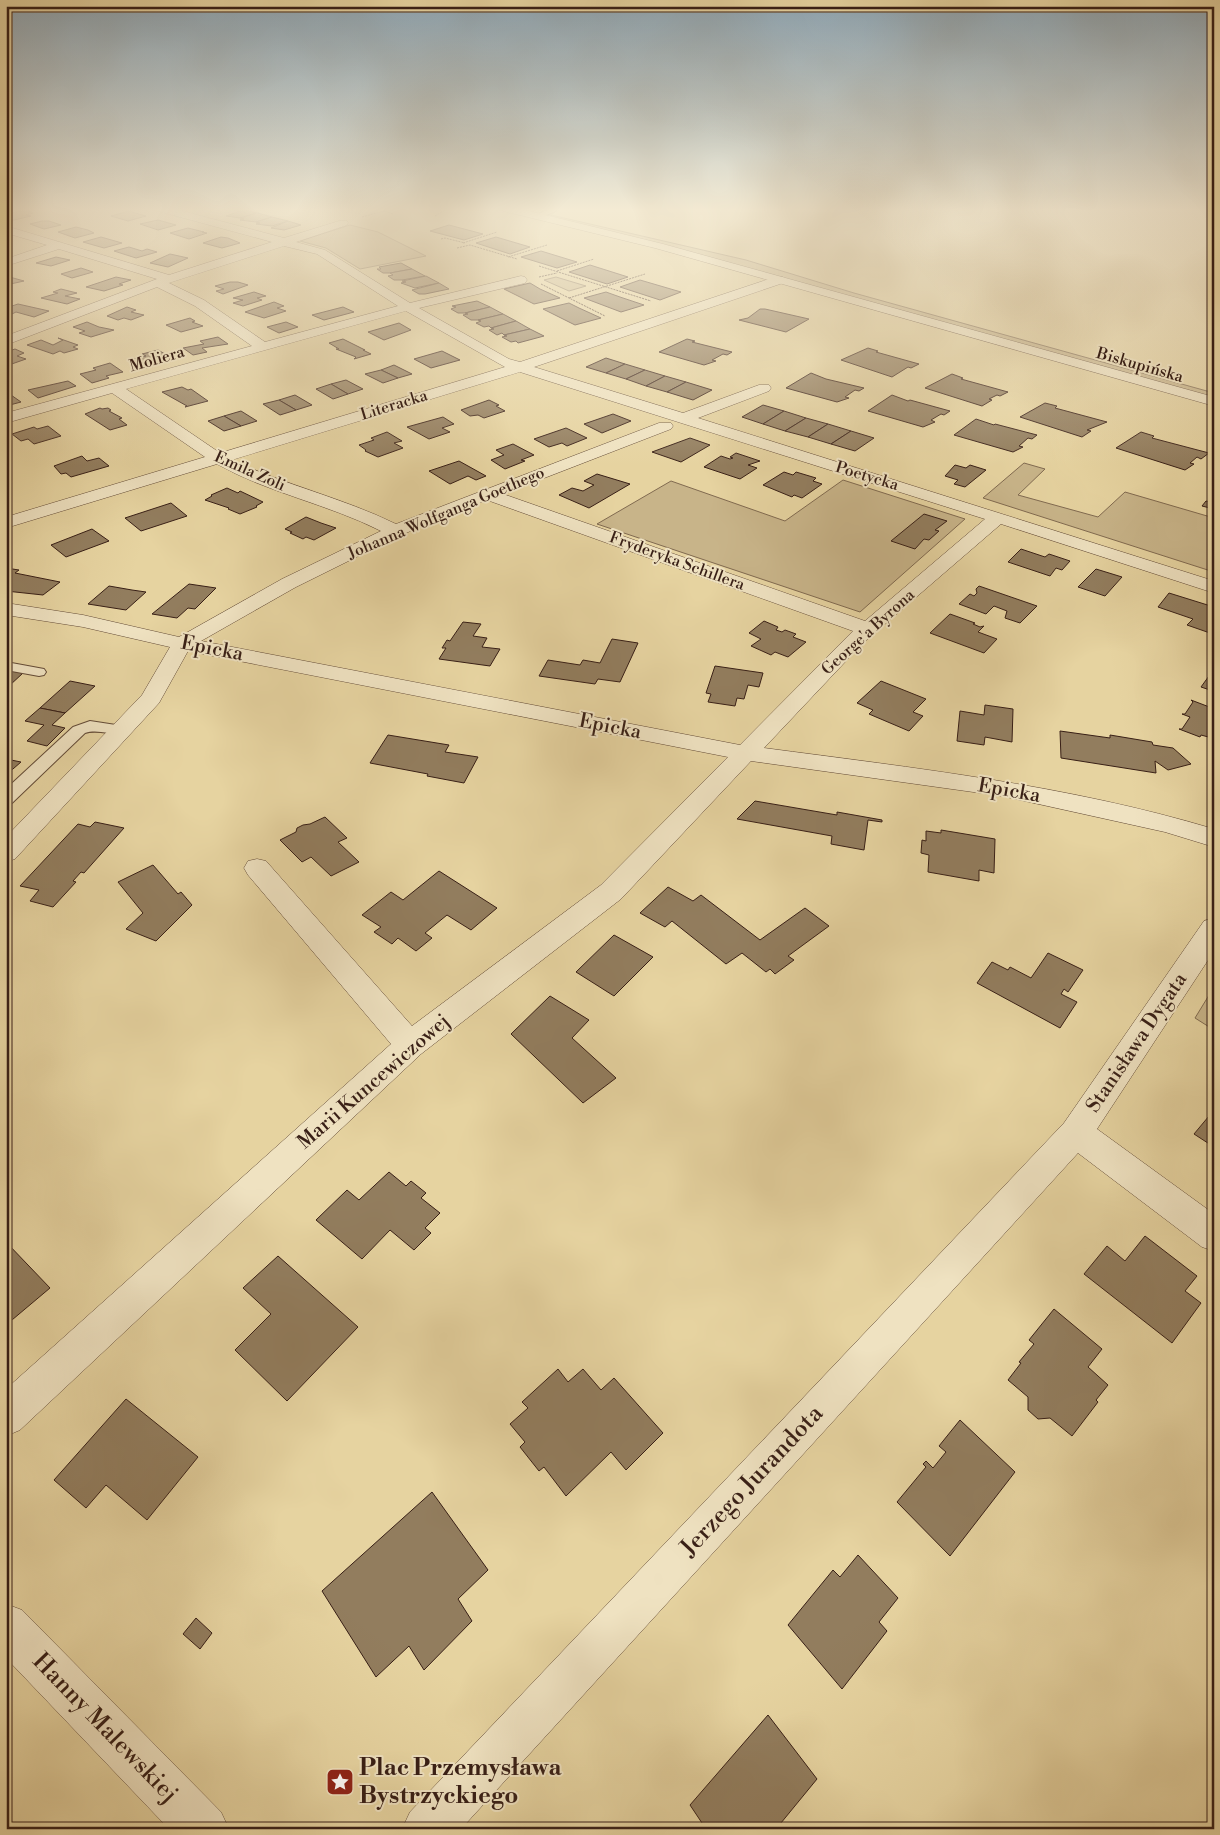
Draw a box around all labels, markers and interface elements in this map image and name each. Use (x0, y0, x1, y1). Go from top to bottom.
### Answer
street label: Moliera (127, 341, 188, 376)
street label: Biskupińska (1093, 343, 1187, 387)
street label: Literacka (358, 385, 431, 425)
street label: Emila Zoli (211, 446, 289, 496)
street label: Poetycka (833, 457, 902, 495)
street label: Johanna Wolfganga Goethego (344, 462, 548, 564)
street label: Fryderyka Schillera (607, 527, 748, 595)
street label: George'a Byrona (817, 584, 919, 679)
street label: Epicka (179, 631, 246, 667)
street label: Epicka (577, 709, 644, 745)
street label: Epicka (976, 773, 1043, 809)
street label: Stanisława Dygata (1081, 968, 1194, 1118)
street label: Marii Kuncewiczowej (293, 1009, 455, 1155)
street label: Jerzego Jurandota (674, 1399, 830, 1564)
street label: Hanny Malewskiej (26, 1647, 184, 1809)
place label: Plac Przemysława Bystrzyckiego (359, 1753, 563, 1811)
place icon: Plac Przemysława Bystrzyckiego (325, 1767, 355, 1797)

